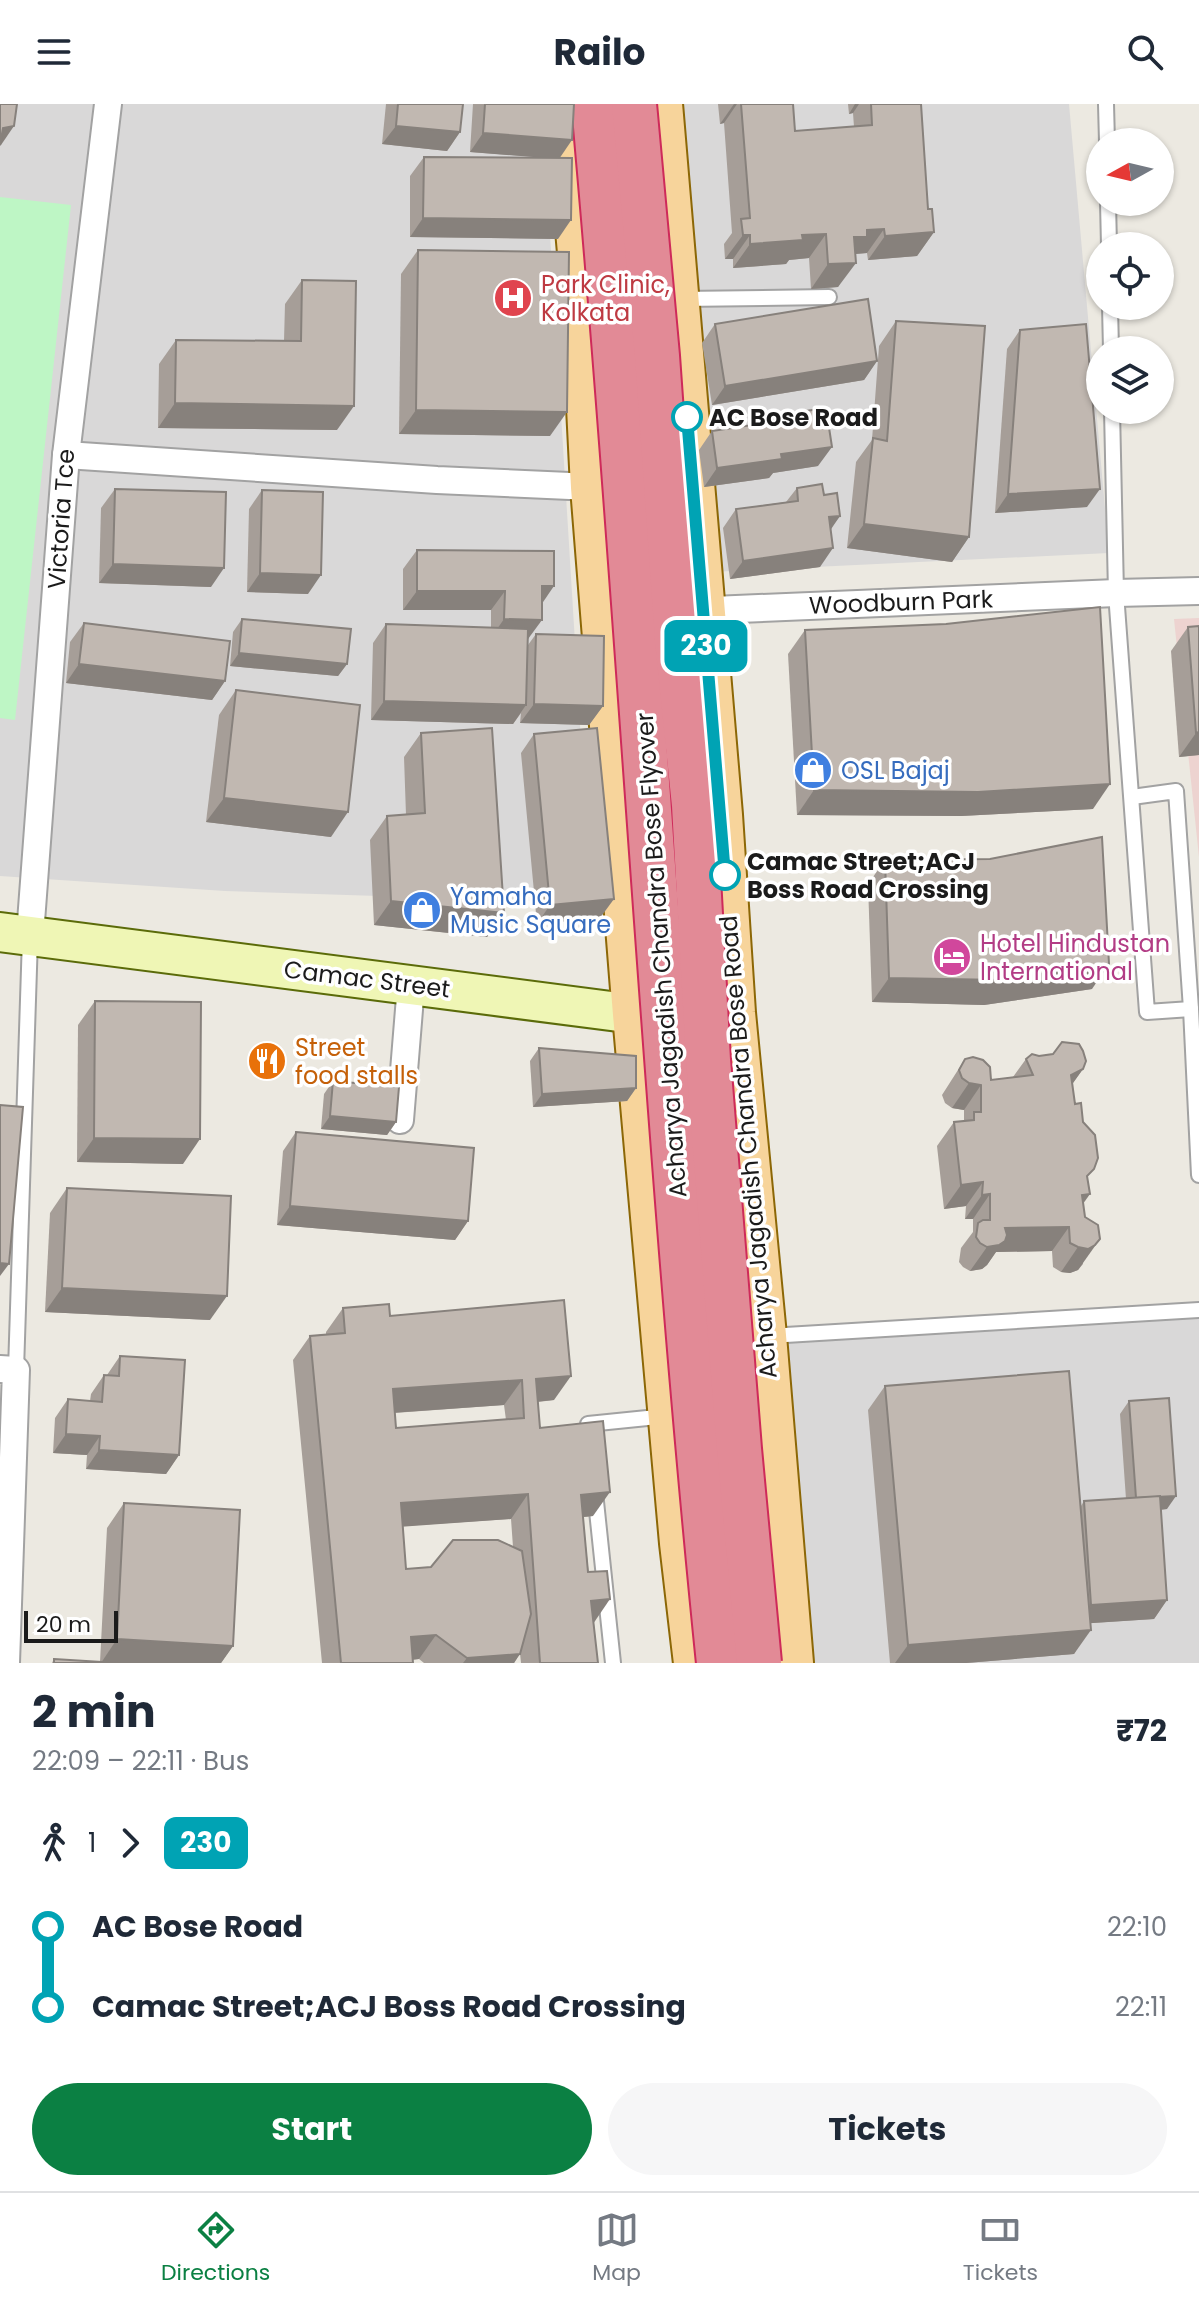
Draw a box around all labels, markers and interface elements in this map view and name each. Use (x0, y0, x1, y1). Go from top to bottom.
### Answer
text: Railo (553, 27, 646, 78)
icon: menu (32, 30, 76, 74)
icon: search (1123, 30, 1167, 74)
north arrow (1086, 128, 1174, 216)
map controls (1086, 128, 1174, 424)
button: locate (1086, 232, 1174, 320)
place label: Park Clinic, Kolkata (541, 268, 670, 329)
hospital icon: Park Clinic, Kolkata (492, 277, 534, 319)
button: layers (1086, 336, 1174, 424)
place label: AC Bose Road (709, 401, 878, 434)
marker: AC Bose Road (672, 402, 702, 432)
street label: Victoria Tce (40, 448, 82, 590)
street label: Woodburn Park (808, 582, 994, 622)
line badge: 230 (660, 620, 752, 672)
text: 230 (680, 626, 732, 665)
street label: Acharya Jagadish Chandra Bose Flyover (628, 711, 694, 1199)
shop icon: OSL Bajaj (792, 749, 834, 791)
place label: OSL Bajaj (841, 754, 950, 787)
place label: Camac Street;ACJ Boss Road Crossing (747, 845, 989, 906)
marker: Camac Street;ACJ Boss Road Crossing (710, 860, 740, 890)
place label: Yamaha Music Square (450, 880, 611, 941)
shop icon: Yamaha Music Square (401, 889, 443, 931)
street label: Acharya Jagadish Chandra Bose Road (711, 914, 785, 1380)
place label: Hotel Hindustan International (980, 927, 1170, 988)
hotel icon: Hotel Hindustan International (931, 936, 973, 978)
street label: Camac Street (282, 952, 452, 1006)
place label: Street food stalls (295, 1031, 418, 1092)
restaurant icon: Street food stalls (246, 1040, 288, 1082)
scale bar (24, 1607, 118, 1643)
text: 20 m (36, 1609, 91, 1640)
text: 2 min (32, 1681, 156, 1742)
text: ₹72 (1116, 1709, 1167, 1752)
text: 22:09 – 22:11 · Bus (32, 1743, 249, 1779)
icon: walk (32, 1821, 76, 1865)
icon: forward (108, 1821, 152, 1865)
text: 230 (180, 1823, 232, 1862)
text: 1 (88, 1825, 96, 1861)
text: AC Bose Road (92, 1905, 303, 1948)
text: 22:10 (1107, 1909, 1167, 1945)
text: Camac Street;ACJ Boss Road Crossing (92, 1985, 686, 2028)
text: 22:11 (1115, 1989, 1167, 2025)
button: Start (32, 2083, 592, 2175)
button: Tickets (608, 2083, 1167, 2175)
tab: Directions (161, 2208, 270, 2289)
tab: Map (592, 2208, 641, 2289)
tab: Tickets (963, 2208, 1038, 2289)

